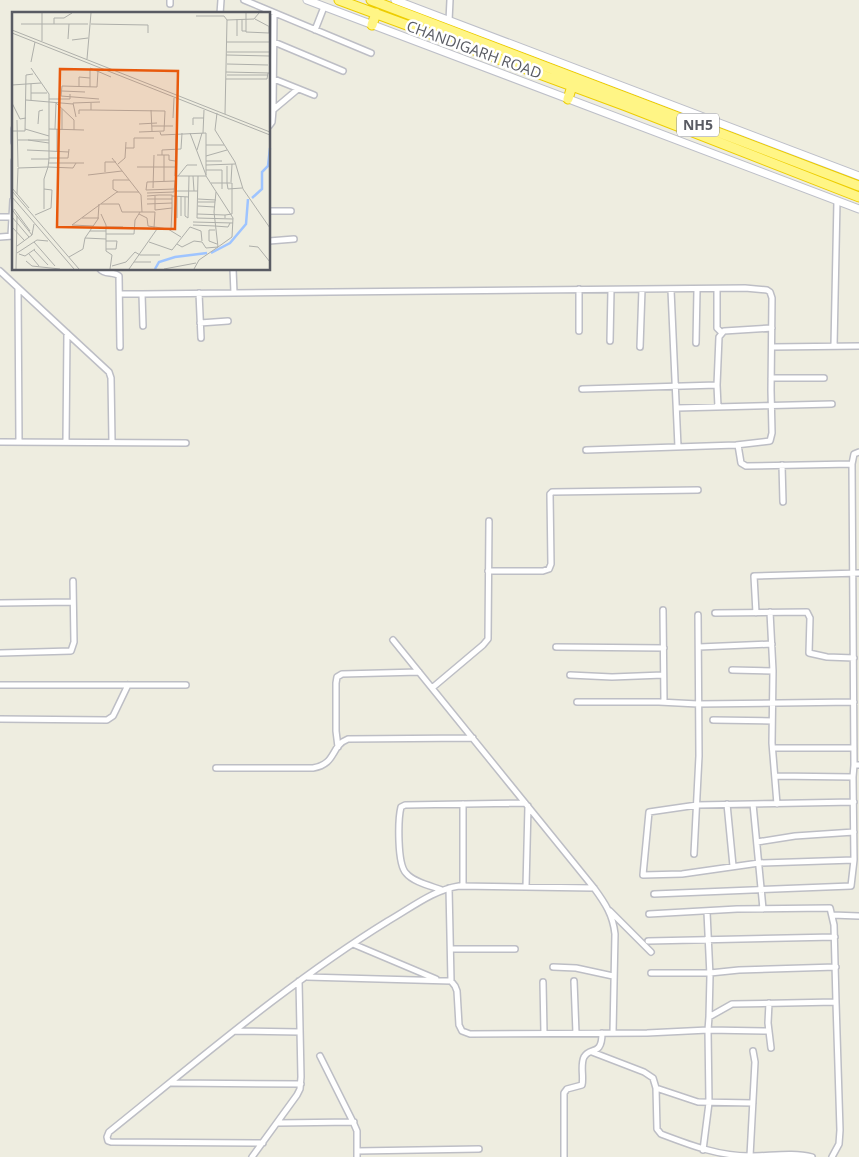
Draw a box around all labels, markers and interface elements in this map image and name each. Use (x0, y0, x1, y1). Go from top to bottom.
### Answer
inset map (12, 12, 270, 270)
street label: CHANDIGARH ROAD (404, 15, 545, 83)
road number: NH5 (677, 114, 719, 136)

